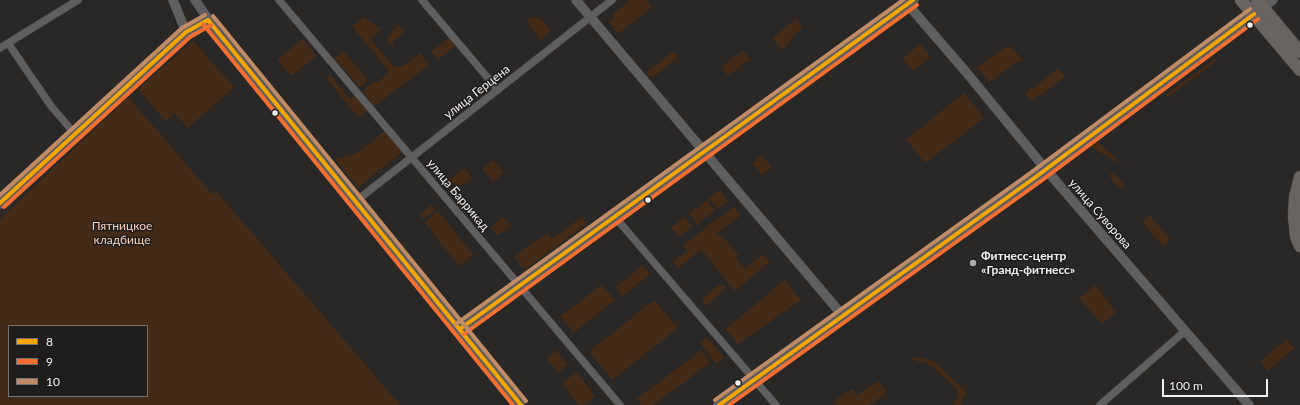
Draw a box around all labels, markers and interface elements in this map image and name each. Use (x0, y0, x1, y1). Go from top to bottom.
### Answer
unlabelled marker (1245, 20, 1255, 30)
street label: улица Герцена (441, 62, 513, 122)
unlabelled marker (270, 108, 280, 118)
street label: улица Баррикад (424, 156, 492, 234)
street label: улица Суворова (1066, 176, 1134, 252)
unlabelled marker (643, 195, 653, 205)
park label: Пятницкое кладбище (92, 219, 152, 247)
place label: Фитнесс-центр «Гранд-фитнесс» (981, 249, 1075, 277)
marker: Фитнесс-центр «Гранд-фитнесс» (968, 258, 978, 268)
legend (8, 325, 148, 397)
text: 8 (46, 334, 53, 349)
text: 9 (46, 354, 53, 369)
scale bar (1164, 371, 1270, 397)
text: 10 (46, 374, 60, 389)
unlabelled marker (733, 378, 743, 388)
text: 100 m (1169, 378, 1203, 393)

